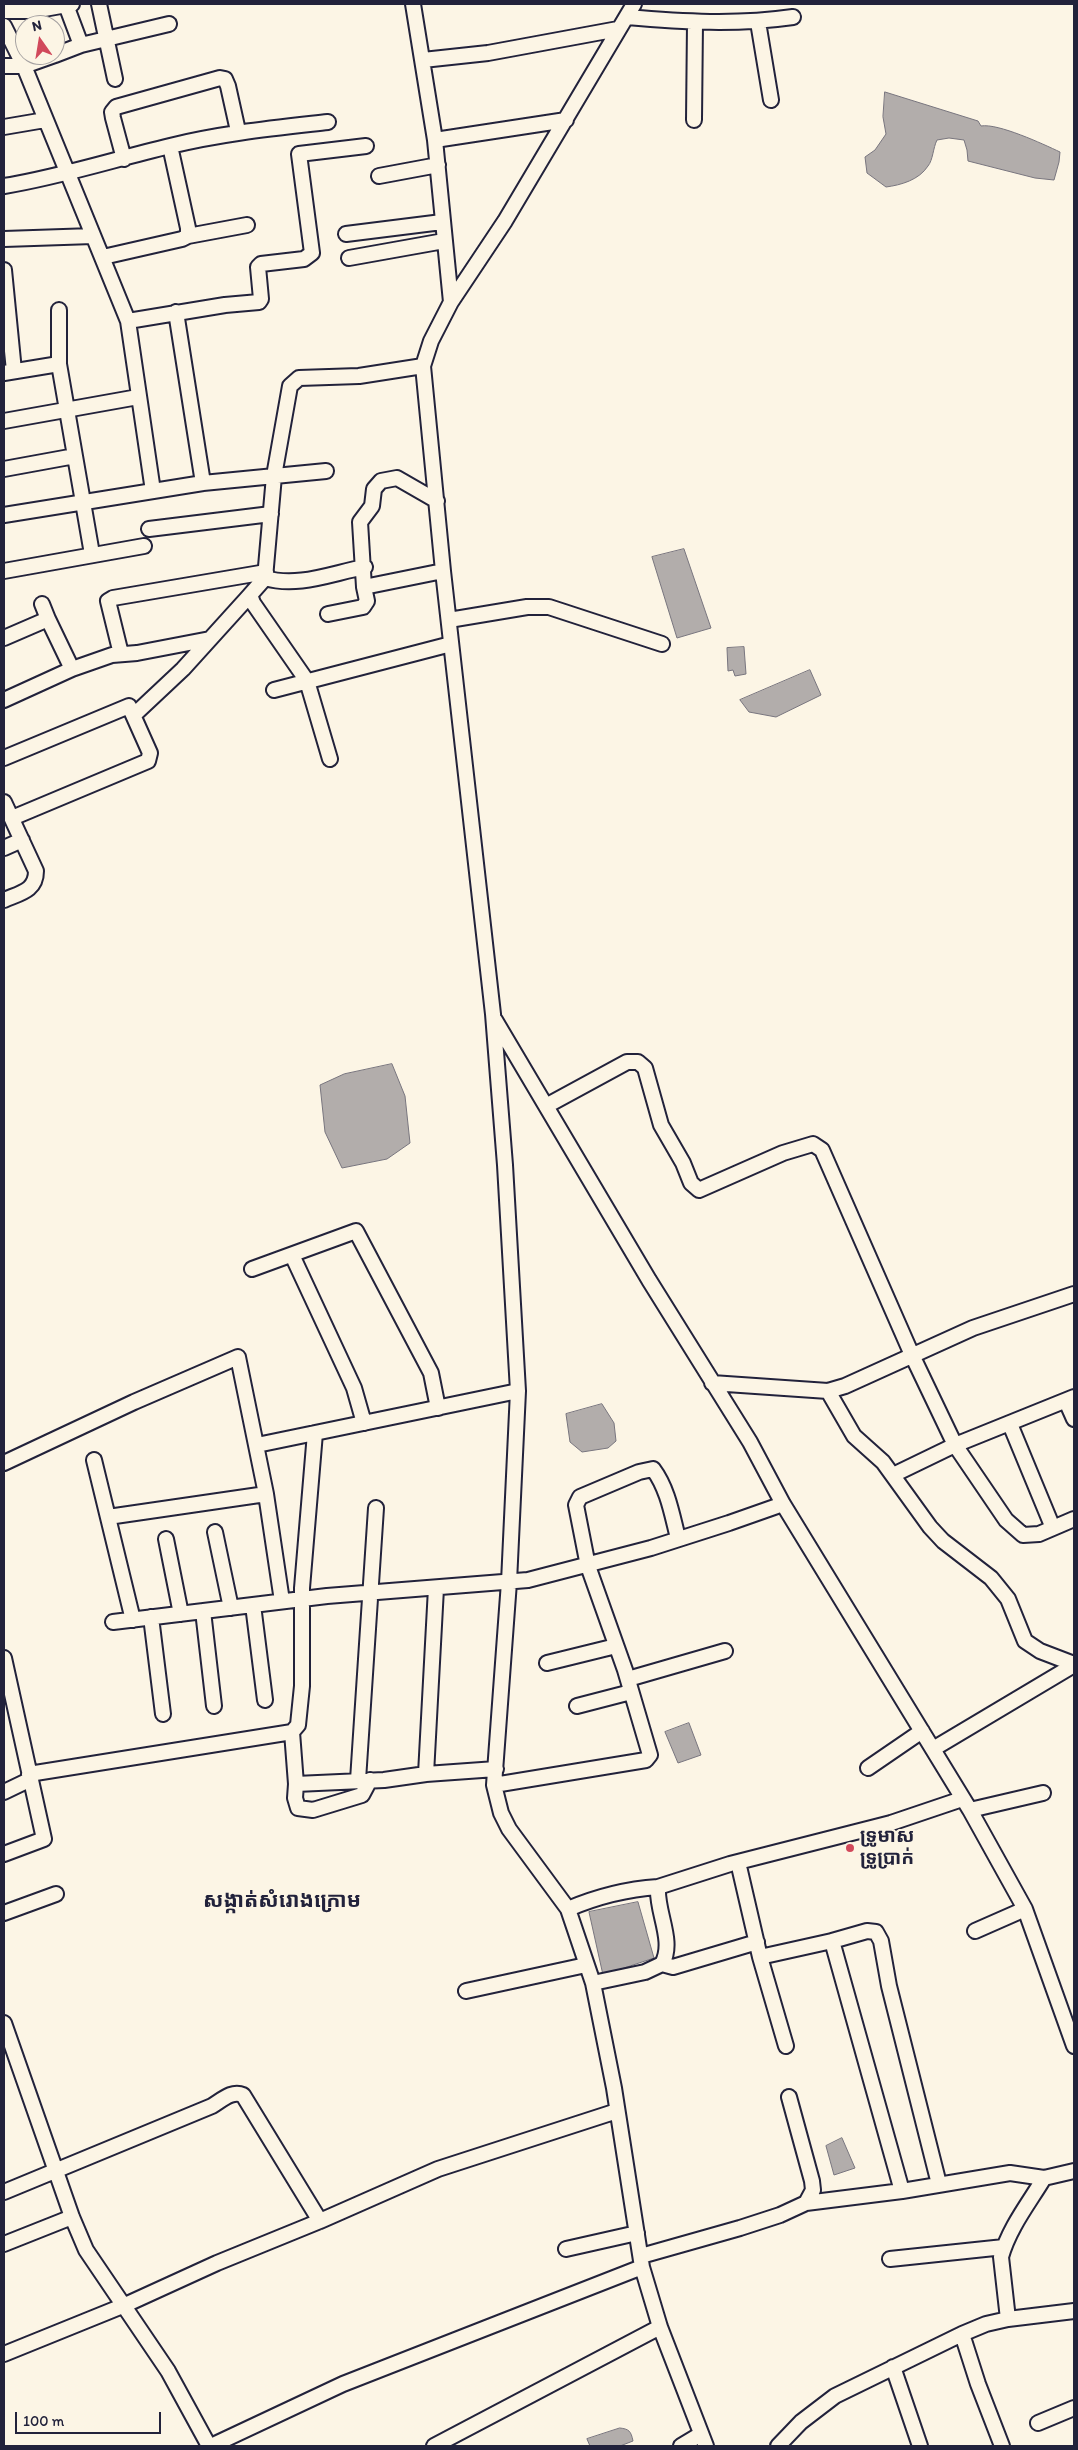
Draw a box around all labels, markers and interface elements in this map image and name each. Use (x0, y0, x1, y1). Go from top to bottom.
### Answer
north arrow (15, 15, 65, 65)
text: N (30, 17, 43, 35)
place label: ទ្រូមាស ទ្រូប្រាក់ (860, 1826, 914, 1870)
marker: ទ្រូមាស ទ្រូប្រាក់ (844, 1842, 856, 1854)
district label: សង្កាត់សំរោងក្រោម (203, 1889, 361, 1915)
scale bar (18, 2402, 164, 2434)
text: 100 m (23, 2412, 64, 2430)

